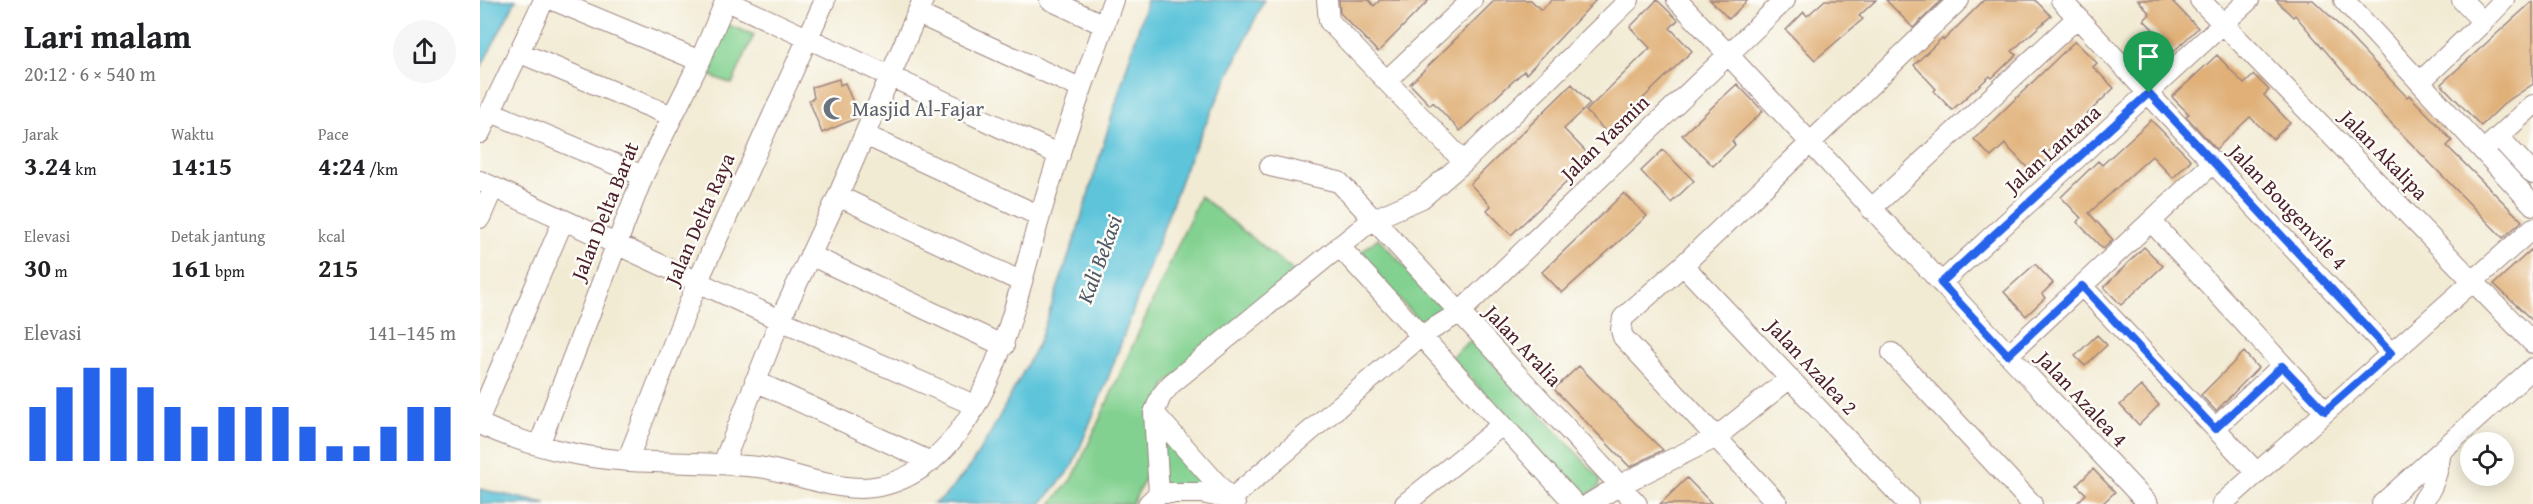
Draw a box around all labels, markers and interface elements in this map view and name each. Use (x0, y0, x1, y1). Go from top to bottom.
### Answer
text: Lari malam (24, 12, 191, 60)
button: share (393, 20, 456, 83)
pin (2123, 31, 2174, 93)
icon: arrive (2132, 40, 2165, 73)
text: 20:12 · 6 × 540 m (24, 59, 156, 88)
street label: Jalan Yasmin (1551, 87, 1656, 190)
place label: Masjid Al-Fajar (852, 93, 985, 124)
mosque icon: Masjid Al-Fajar (821, 96, 847, 122)
street label: Jalan Lantana (1996, 97, 2108, 202)
street label: Jalan Akalipa (2331, 100, 2436, 207)
text: Jarak (24, 122, 59, 146)
text: Waktu (171, 122, 214, 146)
text: Pace (318, 122, 349, 146)
street label: Jalan Bougenvile 4 (2220, 135, 2355, 276)
street label: Jalan Delta Barat (562, 136, 647, 287)
text: 3.24 (24, 146, 72, 185)
text: 14:15 (171, 146, 232, 185)
text: 4:24 (318, 146, 366, 185)
street label: Jalan Delta Raya (655, 148, 742, 292)
text: km (72, 157, 96, 181)
text: /km (366, 157, 398, 181)
water label: Kali Bekasi (1068, 210, 1130, 308)
text: Elevasi (24, 224, 70, 248)
text: Detak jantung (171, 224, 265, 248)
text: kcal (318, 224, 345, 248)
text: 30 (24, 248, 51, 287)
text: 161 (171, 248, 211, 287)
text: 215 (318, 248, 358, 287)
text: m (51, 259, 68, 283)
text: bpm (211, 259, 245, 283)
street label: Jalan Aralia (1475, 296, 1569, 393)
street label: Jalan Azalea 2 (1758, 310, 1865, 421)
text: Elevasi (24, 318, 82, 347)
text: 141–145 m (368, 318, 456, 347)
street label: Jalan Azalea 4 (2028, 342, 2135, 453)
map controls (2460, 432, 2514, 486)
button: locate (2460, 432, 2514, 486)

